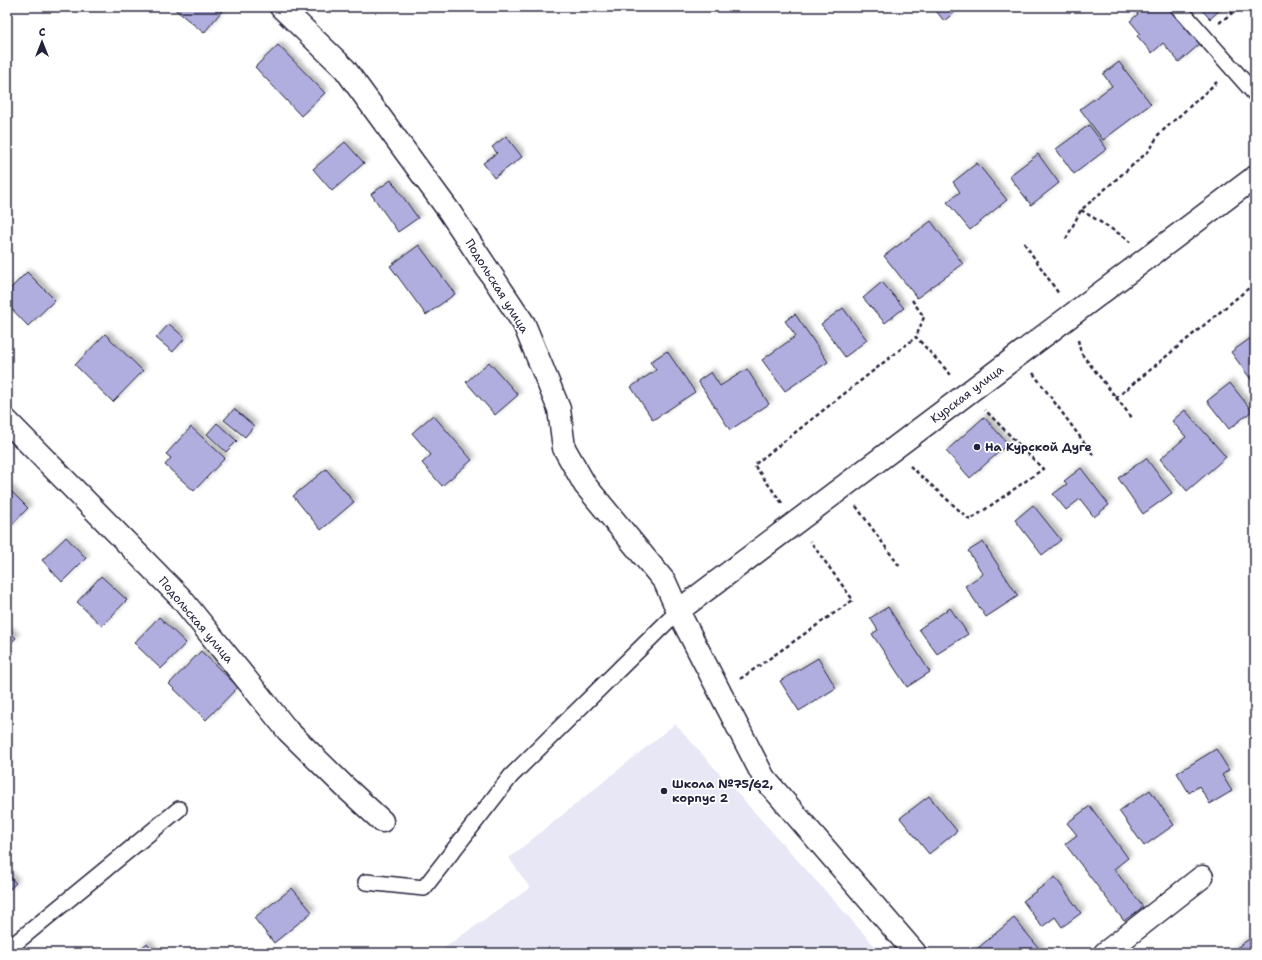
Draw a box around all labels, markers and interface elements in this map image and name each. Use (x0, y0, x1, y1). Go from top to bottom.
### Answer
north arrow (22, 22, 62, 62)
text: С (39, 25, 46, 40)
street label: Подольская улица (462, 236, 533, 337)
street label: Курская улица (927, 361, 1007, 427)
place label: На Курской Дуге (985, 439, 1092, 455)
marker: На Курской Дуге (972, 442, 982, 452)
street label: Подольская улица (155, 573, 237, 667)
place label: Школа №75/62, корпус 2 (672, 776, 773, 806)
marker: Школа №75/62, корпус 2 (659, 786, 669, 796)

